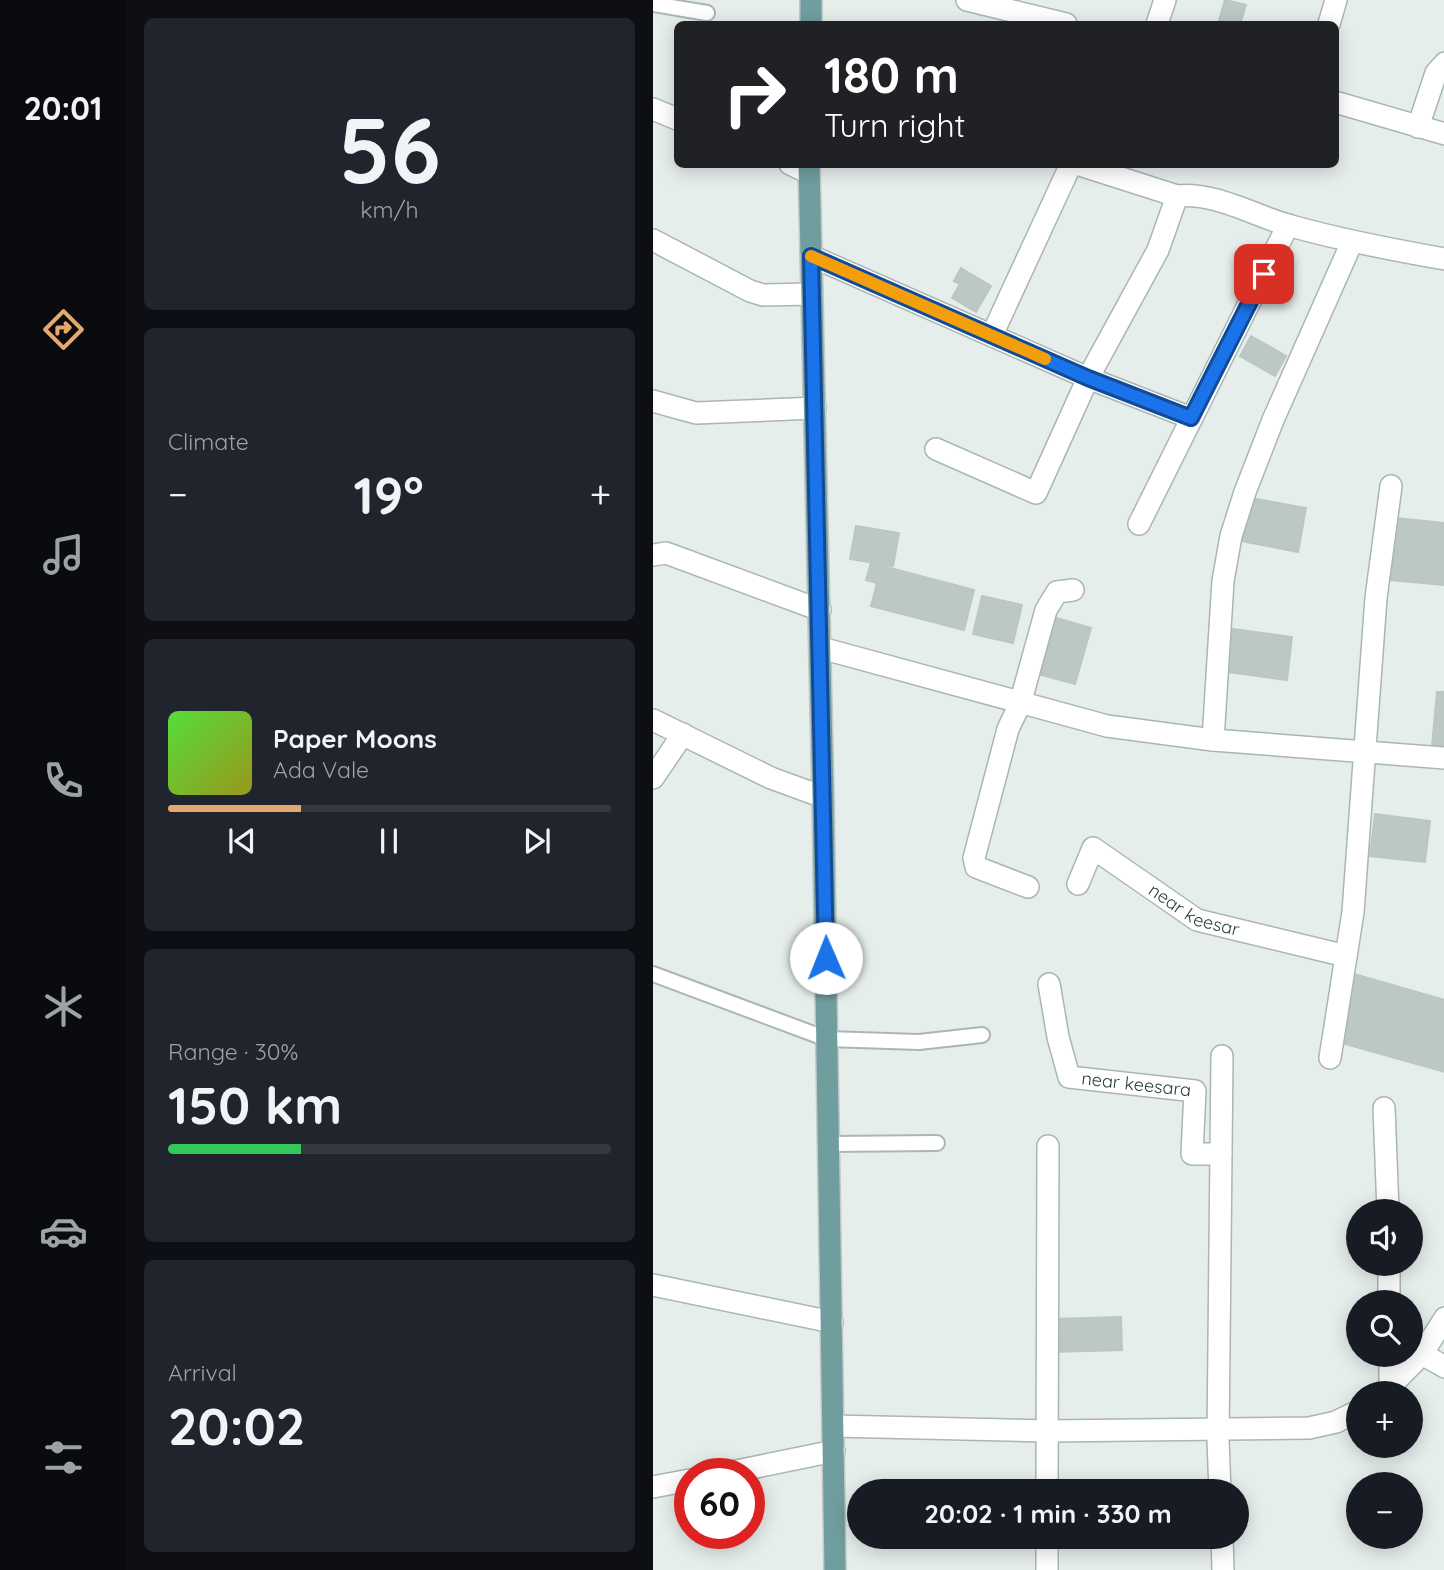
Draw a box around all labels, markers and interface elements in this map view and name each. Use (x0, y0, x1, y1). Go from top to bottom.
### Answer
text: 180 m (824, 44, 959, 105)
icon: right (709, 49, 800, 140)
text: 20:01 (24, 88, 102, 128)
text: 56 (338, 92, 441, 206)
text: Turn right (824, 105, 965, 145)
text: km/h (360, 195, 419, 224)
pin (1234, 244, 1294, 304)
icon: arrive (1245, 255, 1283, 293)
icon: directions (39, 305, 88, 354)
text: Climate (168, 427, 249, 456)
text: 19° (354, 462, 424, 527)
text: − (168, 470, 188, 518)
text: + (590, 470, 611, 518)
icon: music (39, 530, 88, 579)
text: Paper Moons (273, 722, 437, 755)
text: Ada Vale (273, 755, 369, 784)
icon: phone (39, 756, 88, 805)
icon: previous (223, 822, 261, 860)
icon: pause (370, 822, 408, 860)
icon: next (518, 822, 556, 860)
street label: near keesar (1145, 878, 1242, 941)
position arrow (789, 921, 863, 995)
icon: climate (39, 982, 88, 1031)
text: Range · 30% (168, 1037, 298, 1066)
street label: near keesara (1080, 1066, 1192, 1101)
text: 150 km (168, 1072, 342, 1137)
map controls (1346, 1199, 1423, 1549)
button: sound (1346, 1199, 1423, 1276)
icon: car (39, 1207, 88, 1256)
button: search (1346, 1290, 1423, 1367)
text: Arrival (168, 1358, 237, 1387)
button: + (1346, 1381, 1423, 1458)
text: 20:02 (168, 1393, 305, 1458)
icon: filters (39, 1433, 88, 1482)
speed limit sign: 60 (674, 1458, 765, 1549)
button: − (1346, 1472, 1423, 1549)
text: 20:02 · 1 min · 330 m (924, 1497, 1172, 1530)

